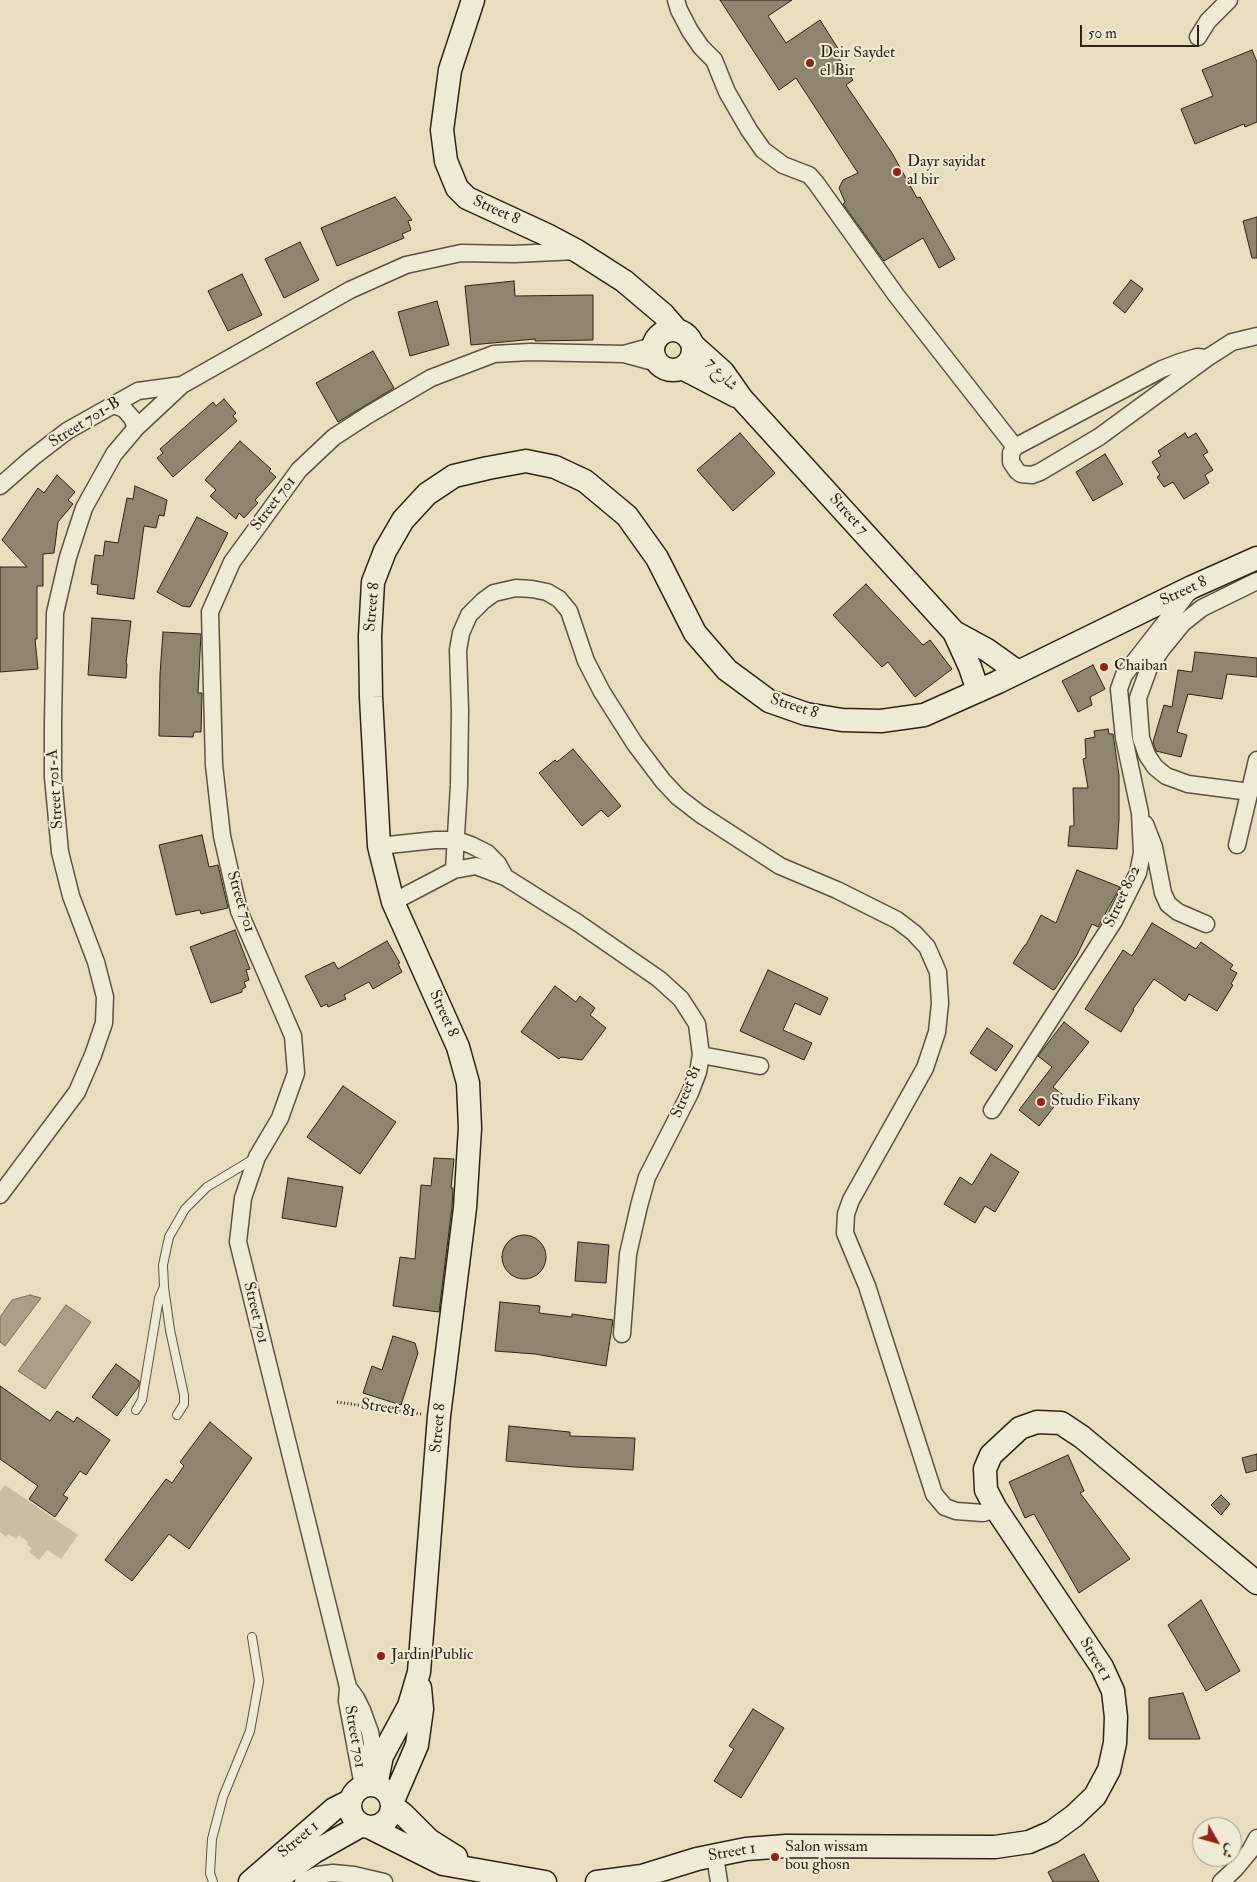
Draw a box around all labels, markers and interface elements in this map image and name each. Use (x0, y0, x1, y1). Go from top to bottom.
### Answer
scale bar (1082, 15, 1201, 47)
text: 50 m (1088, 24, 1117, 43)
place label: Deir Saydet el Bir (820, 44, 895, 82)
marker: Deir Saydet el Bir (804, 57, 816, 69)
place label: Dayr sayidat al bir (907, 153, 986, 191)
marker: Dayr sayidat al bir (891, 166, 903, 178)
street label: Street 8 (470, 192, 522, 230)
street label: شارع 7 (701, 354, 741, 396)
street label: Street 701-B (46, 394, 124, 452)
street label: Street 701 (247, 473, 301, 535)
street label: Street 7 (824, 490, 872, 540)
street label: Street 8 (1158, 573, 1210, 611)
street label: Street 8 (361, 582, 385, 632)
place label: Chaiban (1114, 657, 1168, 677)
marker: Chaiban (1098, 661, 1110, 673)
street label: Street 8 (768, 690, 820, 724)
street label: Street 701-A (44, 748, 68, 830)
street label: Street 802 (1100, 863, 1146, 931)
street label: Street 701 (222, 869, 258, 935)
street label: Street 8 (424, 988, 462, 1040)
street label: Street 81 (668, 1063, 706, 1121)
place label: Studio Fikany (1051, 1092, 1140, 1112)
marker: Studio Fikany (1035, 1096, 1047, 1108)
street label: Street 701 (238, 1280, 272, 1346)
street label: Street 81 (359, 1396, 417, 1422)
street label: Street 8 (427, 1403, 451, 1453)
street label: Street 1 (1075, 1635, 1115, 1685)
place label: Jardin Public (391, 1646, 473, 1666)
marker: Jardin Public (375, 1650, 387, 1662)
street label: Street 701 (339, 1704, 369, 1770)
street label: Street 1 (275, 1817, 323, 1863)
north arrow (1192, 1817, 1242, 1867)
place label: Salon wissam bou ghosn (785, 1838, 868, 1876)
street label: Street 1 (707, 1839, 757, 1867)
text: ش (1217, 1840, 1239, 1862)
marker: Salon wissam bou ghosn (769, 1851, 781, 1863)

